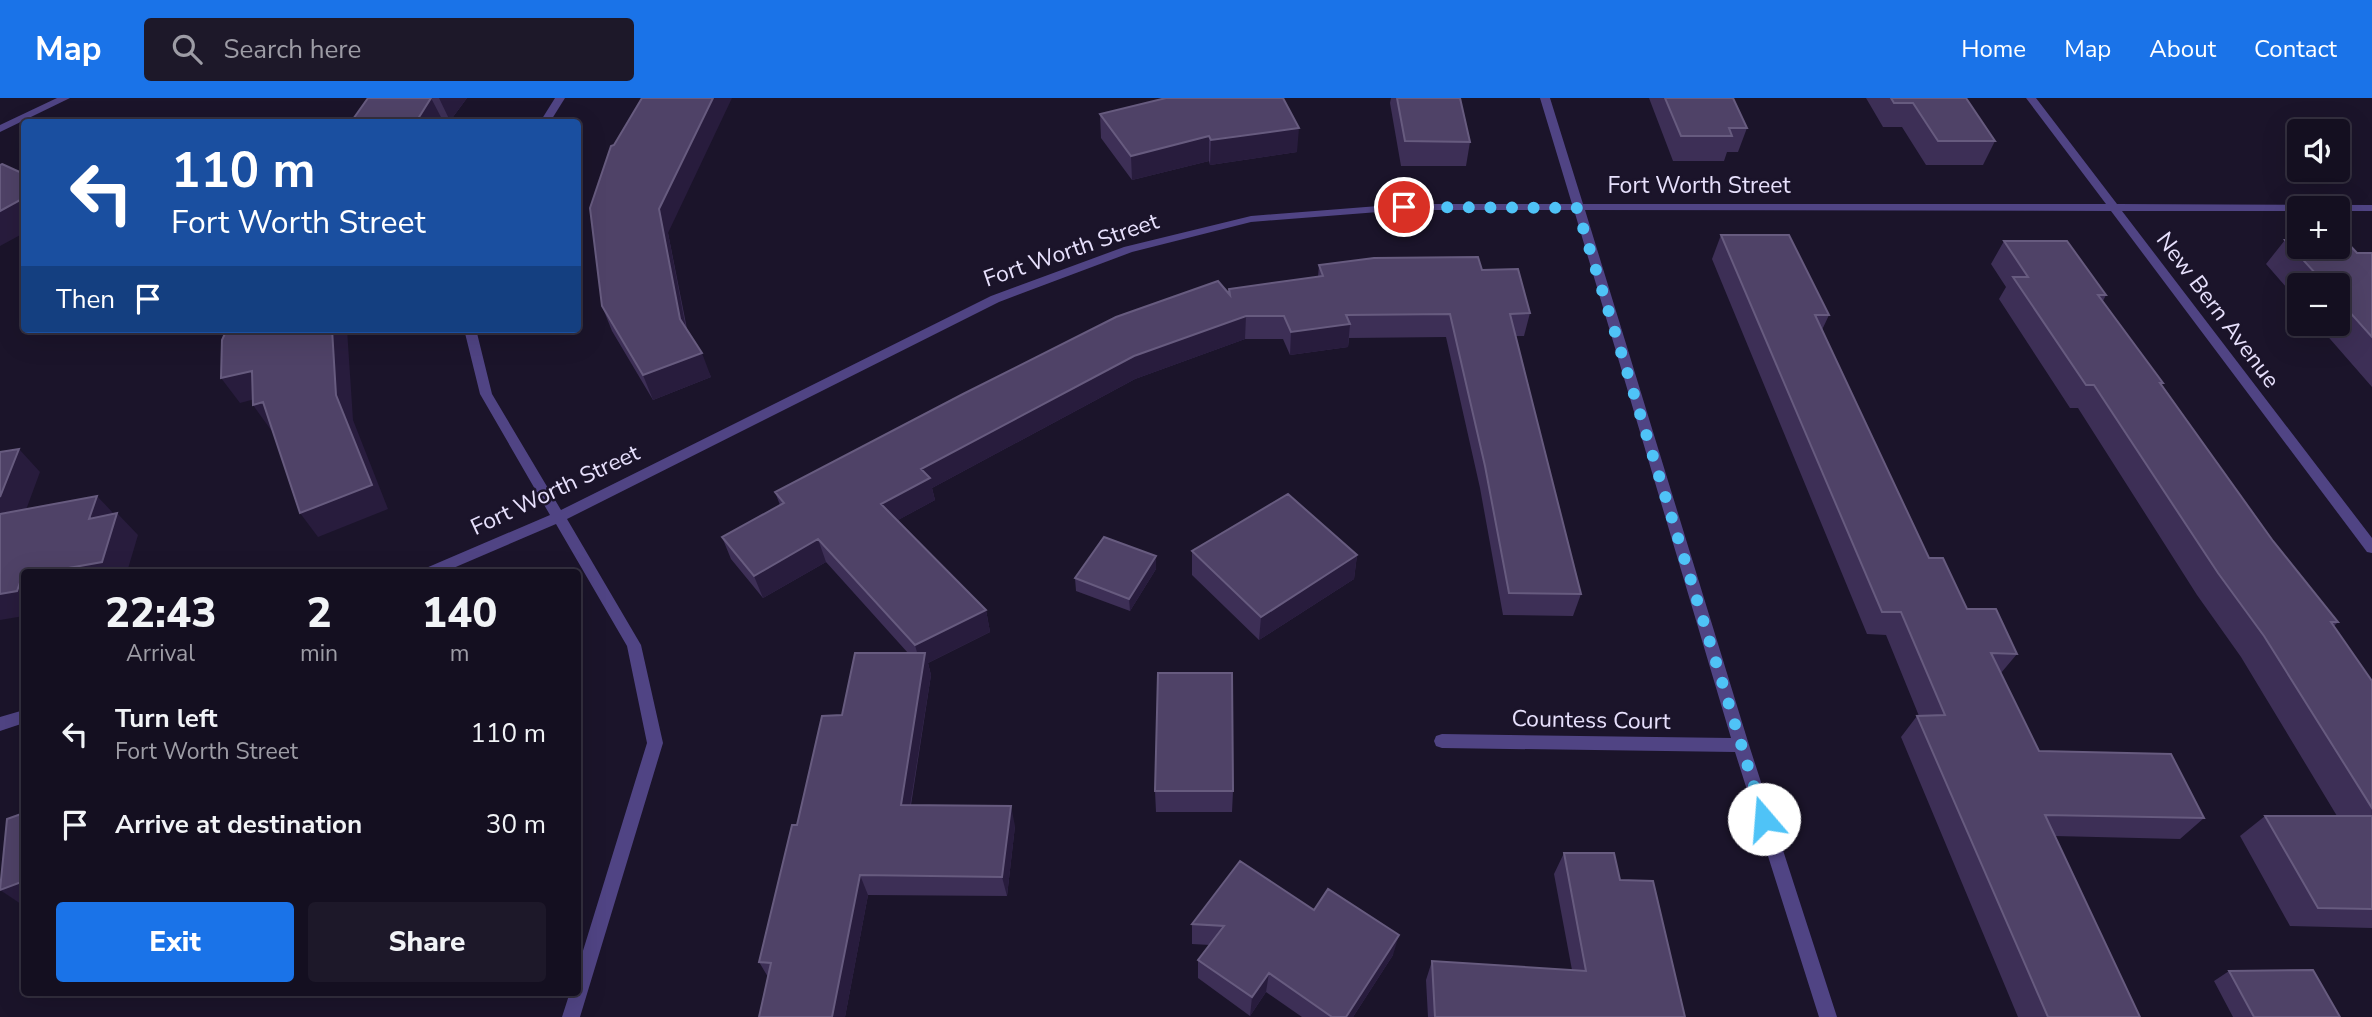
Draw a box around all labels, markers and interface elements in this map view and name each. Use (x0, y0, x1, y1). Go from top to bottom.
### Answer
search box (144, 18, 634, 81)
text: Map (35, 27, 102, 72)
icon: search (168, 30, 206, 68)
text: Search here (224, 32, 361, 67)
text: Home (1961, 33, 2026, 65)
text: Map (2064, 33, 2111, 65)
text: About (2149, 33, 2216, 65)
text: Contact (2254, 33, 2337, 65)
map controls (2287, 119, 2350, 336)
button: sound (2287, 119, 2350, 182)
text: 110 m (171, 137, 315, 204)
icon: left (56, 147, 147, 238)
street label: Fort Worth Street (1607, 170, 1792, 201)
pin (1374, 177, 1434, 237)
icon: arrive (1385, 188, 1423, 226)
button: + (2287, 196, 2350, 259)
text: Fort Worth Street (171, 201, 426, 244)
street label: Fort Worth Street (979, 205, 1164, 294)
street label: New Bern Avenue (2149, 226, 2287, 394)
button: − (2287, 273, 2350, 336)
icon: arrive (129, 280, 167, 318)
text: Then (56, 282, 115, 317)
street label: Fort Worth Street (465, 437, 645, 543)
text: 22:43 (105, 585, 216, 642)
text: 2 (306, 585, 332, 642)
text: 140 (422, 585, 497, 642)
text: Arrival (126, 638, 195, 669)
text: min (300, 638, 338, 669)
text: m (450, 638, 469, 669)
text: Turn left (115, 701, 218, 736)
street label: Countess Court (1511, 703, 1672, 737)
icon: left (56, 715, 94, 753)
text: 110 m (470, 716, 546, 751)
text: Fort Worth Street (115, 736, 298, 767)
position arrow (1727, 782, 1801, 856)
icon: arrive (56, 806, 94, 844)
text: Arrive at destination (115, 807, 362, 842)
text: 30 m (486, 807, 546, 842)
button: Exit (56, 902, 294, 982)
button: Share (308, 902, 546, 982)

